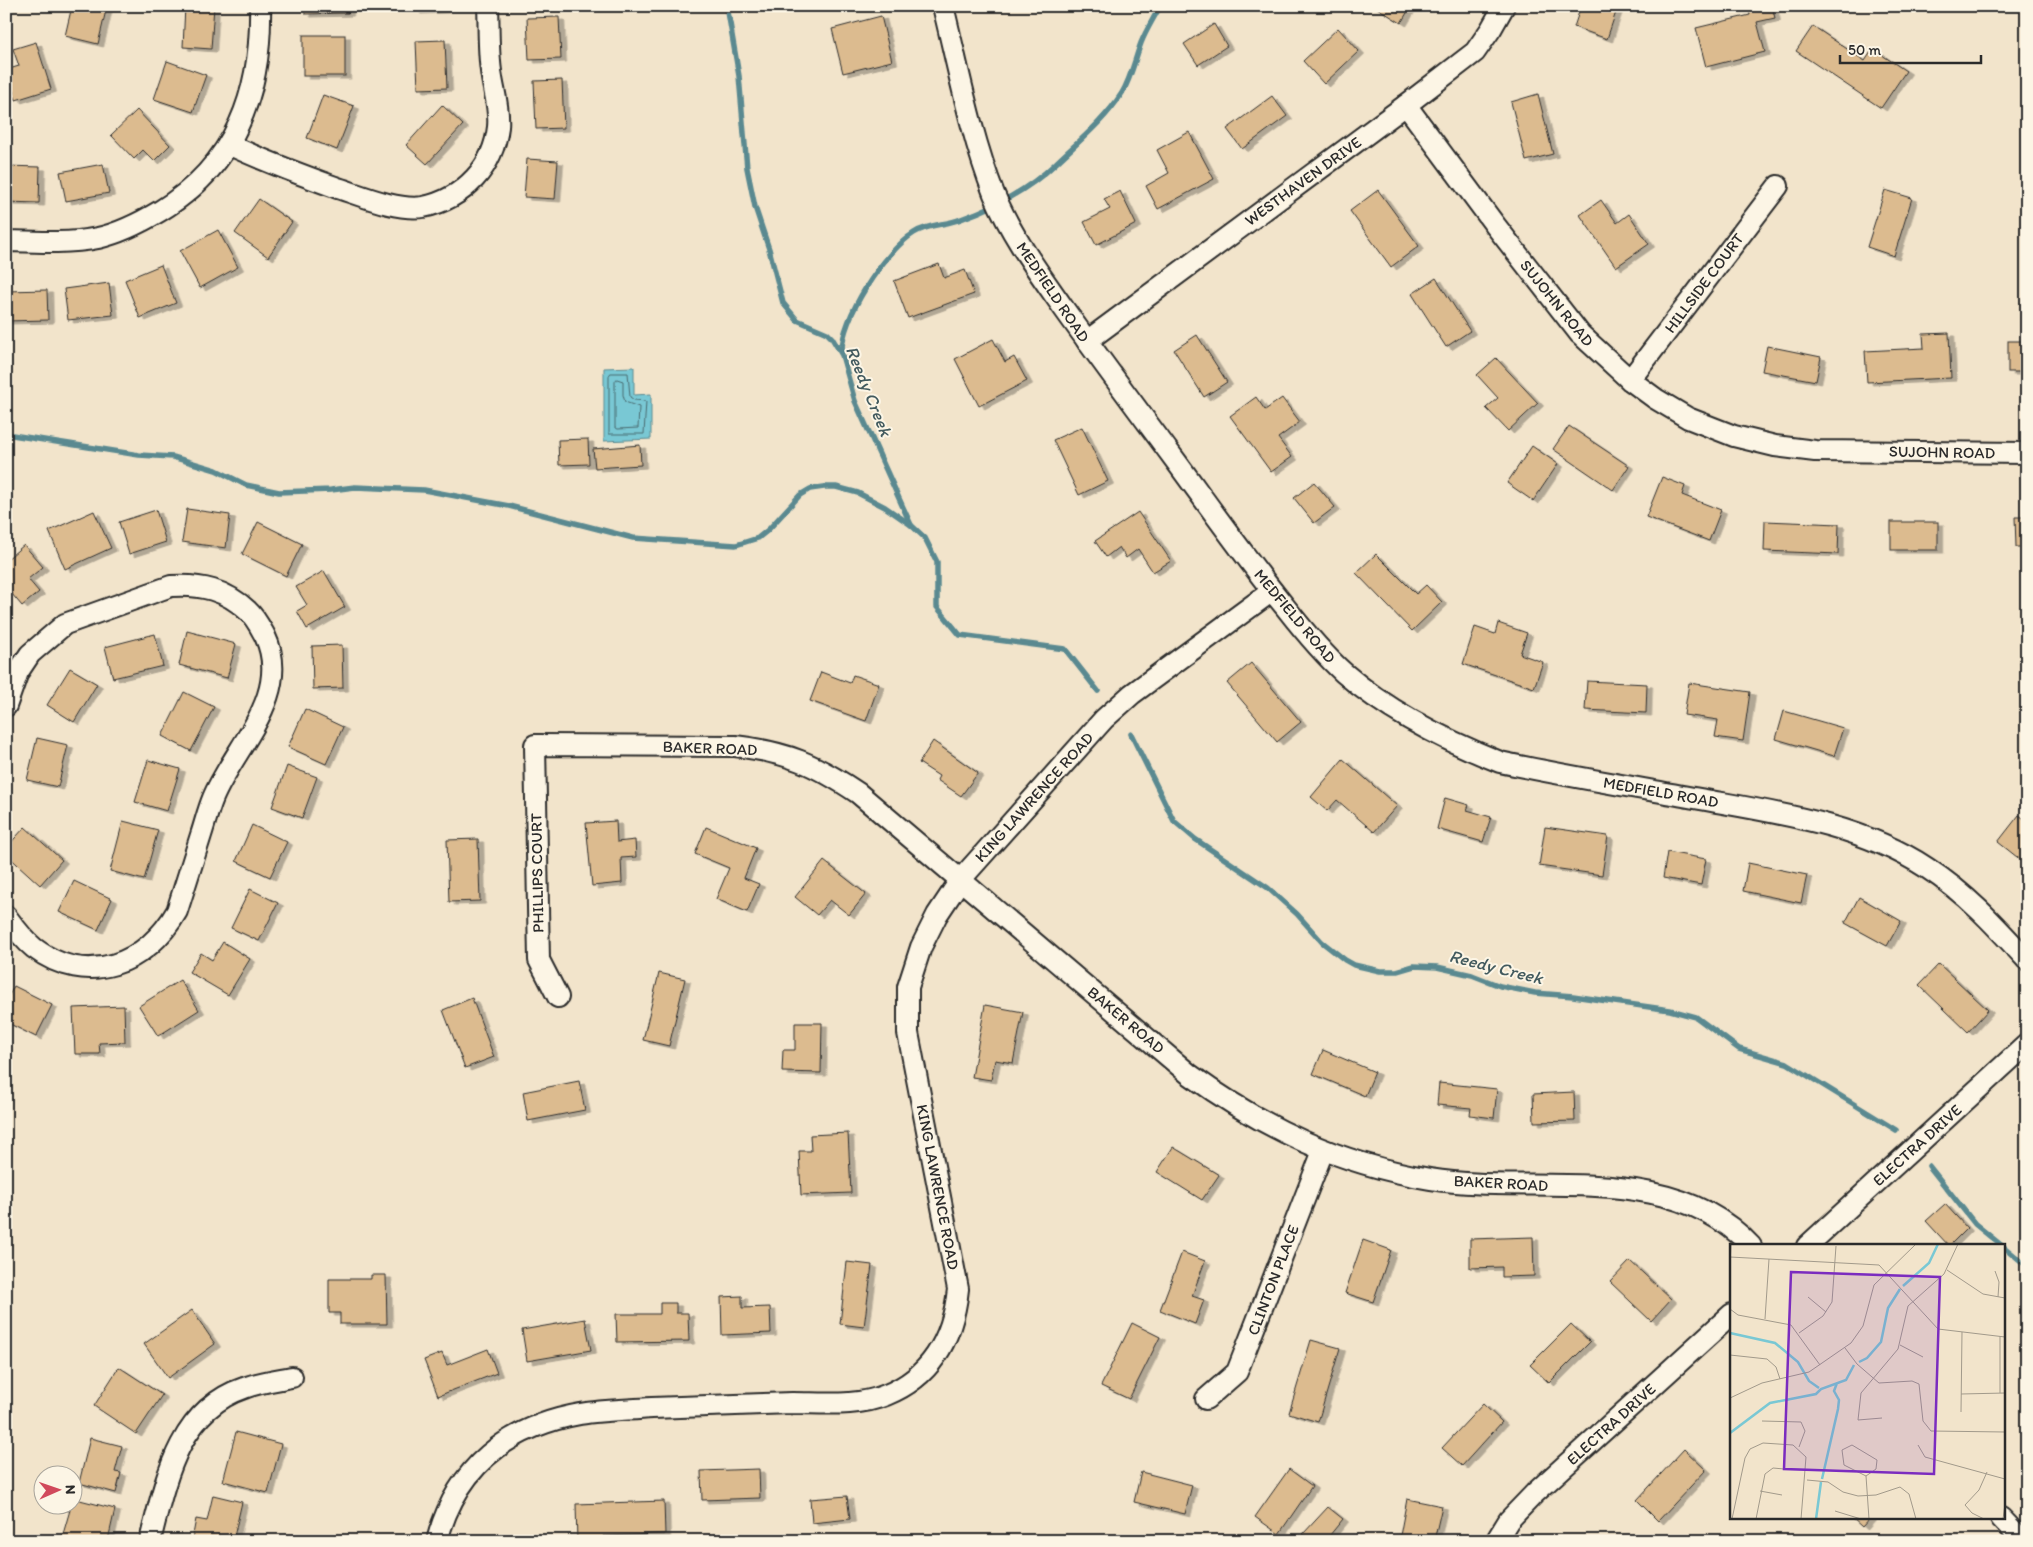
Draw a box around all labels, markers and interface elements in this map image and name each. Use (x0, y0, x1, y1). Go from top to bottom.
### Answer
scale bar (1840, 32, 1982, 64)
text: 50 m (1848, 41, 1881, 59)
street label: WESTHAVEN DRIVE (1241, 132, 1365, 230)
street label: HILLSIDE COURT (1660, 229, 1748, 337)
street label: MEDFIELD ROAD (1012, 238, 1094, 346)
street label: SUJOHN ROAD (1516, 256, 1598, 350)
water label: Reedy Creek (841, 343, 898, 441)
street label: SUJOHN ROAD (1889, 442, 1995, 462)
street label: MEDFIELD ROAD (1250, 565, 1340, 667)
street label: KING LAWRENCE ROAD (971, 728, 1098, 866)
street label: BAKER ROAD (662, 737, 758, 759)
street label: MEDFIELD ROAD (1602, 773, 1721, 812)
street label: PHILLIPS COURT (526, 813, 548, 933)
water label: Reedy Creek (1447, 945, 1547, 990)
street label: BAKER ROAD (1084, 982, 1168, 1058)
street label: ELECTRA DRIVE (1869, 1100, 1965, 1190)
street label: KING LAWRENCE ROAD (913, 1103, 963, 1272)
street label: BAKER ROAD (1453, 1171, 1549, 1195)
street label: CLINTON PLACE (1243, 1222, 1303, 1338)
inset map (1730, 1244, 2006, 1520)
street label: ELECTRA DRIVE (1563, 1379, 1659, 1469)
north arrow (32, 1464, 82, 1514)
text: N (62, 1485, 79, 1495)

